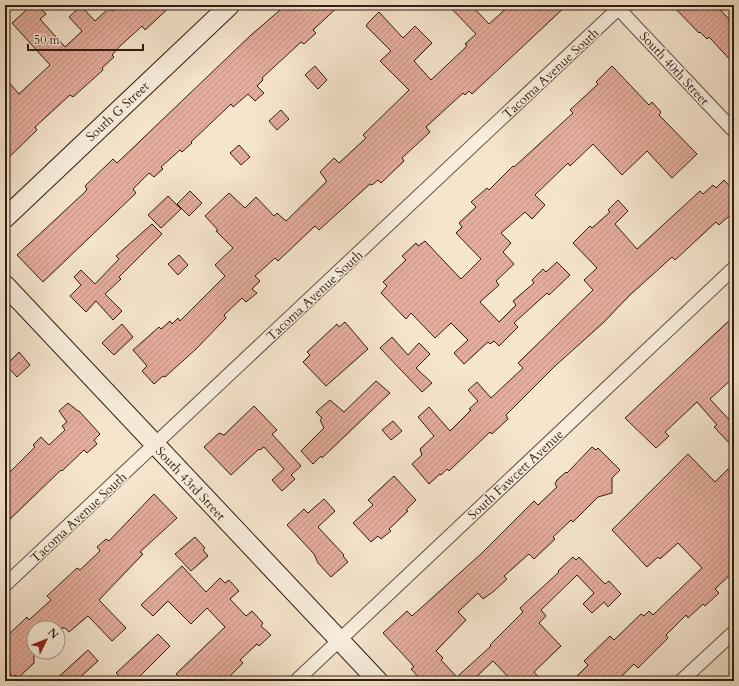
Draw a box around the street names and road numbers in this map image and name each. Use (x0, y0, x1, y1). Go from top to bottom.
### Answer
street label: Tacoma Avenue South (499, 24, 603, 123)
street label: South 40th Street (635, 28, 713, 109)
street label: South G Street (82, 78, 153, 146)
street label: Tacoma Avenue South (263, 246, 367, 345)
street label: South Fawcett Avenue (464, 426, 567, 524)
street label: South 43rd Street (151, 443, 229, 525)
street label: Tacoma Avenue South (27, 468, 131, 567)

